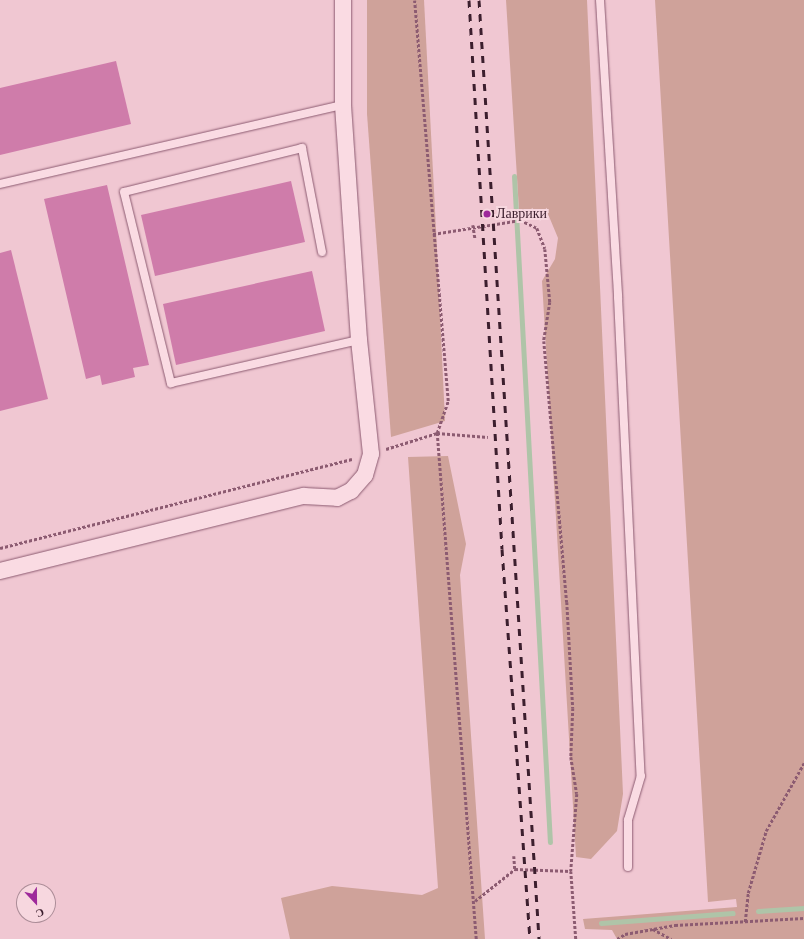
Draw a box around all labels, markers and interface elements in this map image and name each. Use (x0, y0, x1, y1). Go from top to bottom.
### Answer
place label: Лаврики (496, 206, 547, 222)
marker: Лаврики (481, 208, 493, 220)
north arrow (16, 883, 56, 923)
text: С (34, 906, 46, 920)

